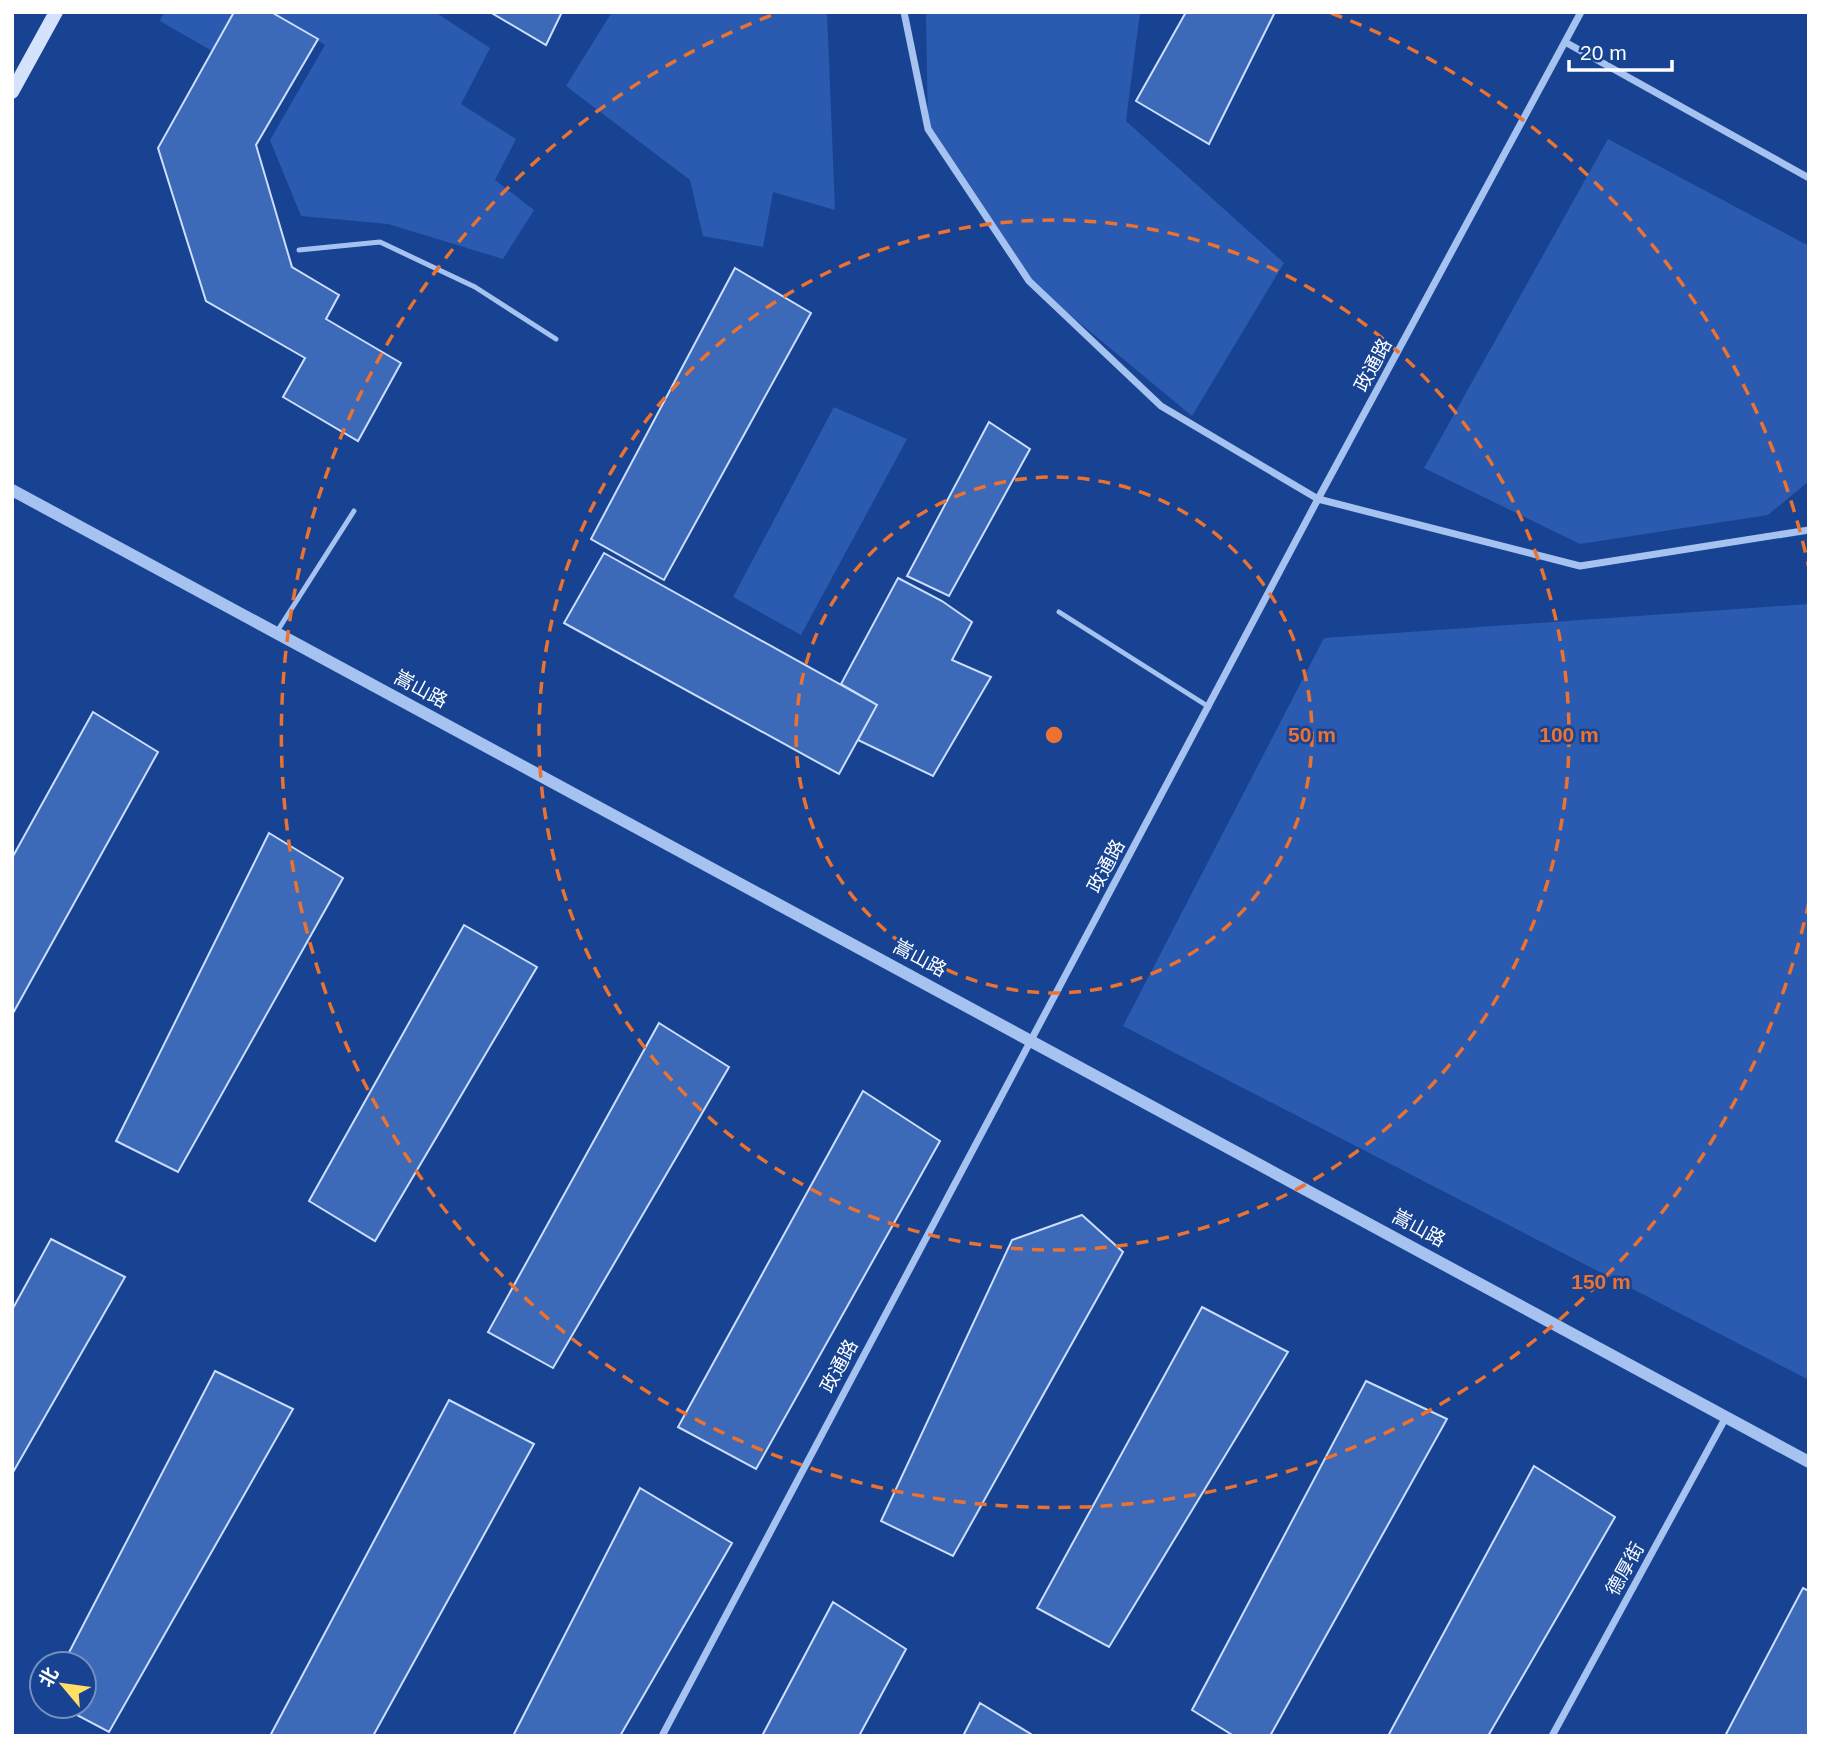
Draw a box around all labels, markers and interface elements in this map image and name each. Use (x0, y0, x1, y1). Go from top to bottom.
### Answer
scale bar (1569, 28, 1672, 72)
text: 20 m (1580, 41, 1627, 64)
street label: 政通路 (1350, 335, 1396, 395)
street label: 嵩山路 (391, 666, 451, 712)
centre of rings (1042, 723, 1066, 747)
text: 50 m (1288, 723, 1336, 746)
text: 100 m (1539, 723, 1599, 746)
street label: 政通路 (1083, 836, 1129, 896)
street label: 嵩山路 (890, 935, 950, 981)
street label: 嵩山路 (1389, 1205, 1449, 1251)
text: 150 m (1571, 1270, 1631, 1293)
street label: 政通路 (816, 1336, 862, 1396)
street label: 德厚街 (1602, 1539, 1648, 1599)
north arrow (28, 1650, 98, 1720)
text: 北 (35, 1664, 62, 1690)

